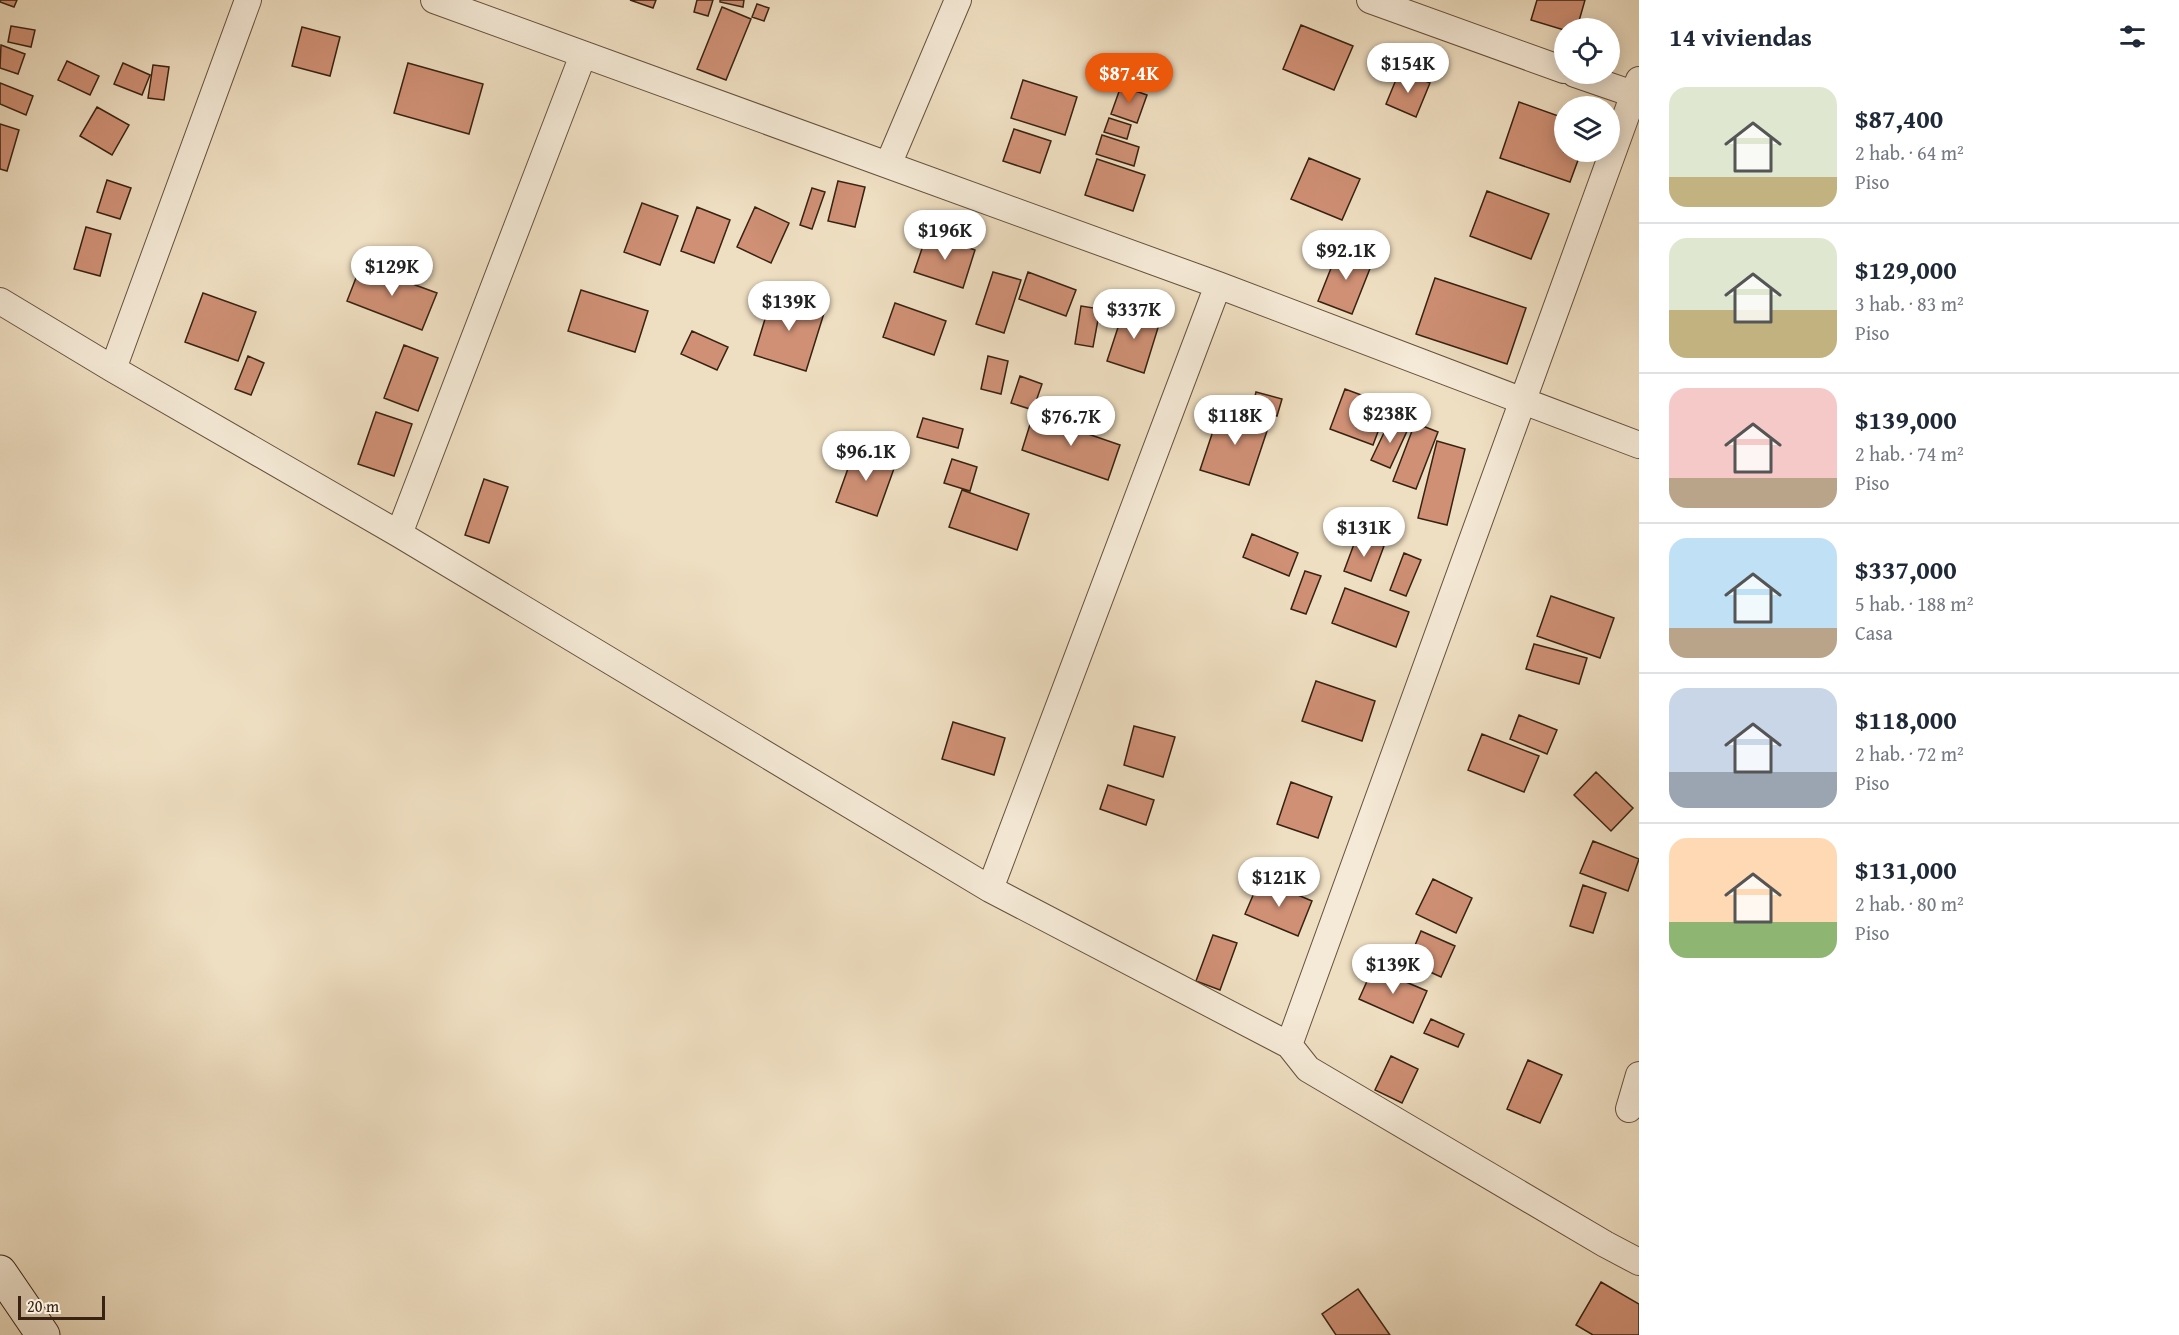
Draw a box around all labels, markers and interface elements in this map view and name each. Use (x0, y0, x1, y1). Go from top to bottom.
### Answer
text: 14 viviendas (1669, 17, 1812, 56)
map controls (1554, 18, 1620, 162)
button: locate (1554, 18, 1620, 84)
icon: filters (2116, 20, 2149, 53)
pin: $154K (1366, 43, 1450, 94)
text: $154K (1381, 48, 1435, 77)
pin: $87.4K (1080, 53, 1178, 104)
text: $87.4K (1099, 58, 1159, 87)
button: layers (1554, 96, 1620, 162)
text: $87,400 (1855, 99, 1943, 138)
icon: home (1717, 111, 1789, 183)
text: 2 hab. · 64 m² (1855, 138, 1964, 167)
text: Piso (1855, 167, 1890, 196)
pin: $196K (903, 210, 987, 261)
text: $196K (918, 215, 972, 244)
pin: $92.1K (1297, 230, 1395, 281)
text: $92.1K (1316, 235, 1376, 264)
pin: $129K (350, 246, 434, 297)
text: $129,000 (1855, 250, 1957, 289)
text: $129K (365, 251, 419, 280)
icon: home (1717, 262, 1789, 334)
pin: $139K (747, 281, 831, 332)
text: $139K (762, 286, 816, 315)
pin: $337K (1092, 289, 1176, 340)
text: 3 hab. · 83 m² (1855, 289, 1964, 318)
text: $337K (1107, 294, 1161, 323)
text: Piso (1855, 318, 1890, 347)
pin: $238K (1348, 393, 1432, 444)
pin: $118K (1193, 395, 1277, 446)
pin: $76.7K (1022, 396, 1120, 447)
text: $238K (1363, 398, 1417, 427)
text: $118K (1208, 400, 1262, 429)
text: $139,000 (1855, 400, 1957, 439)
text: $76.7K (1041, 401, 1101, 430)
icon: home (1717, 412, 1789, 484)
pin: $96.1K (817, 431, 915, 482)
text: $96.1K (836, 436, 896, 465)
text: 2 hab. · 74 m² (1855, 439, 1964, 468)
text: Piso (1855, 468, 1890, 497)
pin: $131K (1322, 507, 1406, 558)
text: $131K (1337, 512, 1391, 541)
text: $337,000 (1855, 550, 1957, 589)
icon: home (1717, 562, 1789, 634)
text: 5 hab. · 188 m² (1855, 589, 1973, 618)
text: Casa (1855, 618, 1893, 647)
text: $118,000 (1855, 700, 1957, 739)
icon: home (1717, 712, 1789, 784)
text: 2 hab. · 72 m² (1855, 739, 1964, 768)
text: Piso (1855, 768, 1890, 797)
text: $131,000 (1855, 850, 1957, 889)
pin: $121K (1237, 857, 1321, 908)
text: $121K (1252, 862, 1306, 891)
icon: home (1717, 862, 1789, 934)
text: 2 hab. · 80 m² (1855, 889, 1964, 918)
text: Piso (1855, 918, 1890, 947)
pin: $139K (1351, 944, 1435, 995)
text: $139K (1366, 949, 1420, 978)
scale bar (18, 1293, 105, 1320)
text: 20 m (27, 1294, 59, 1318)

